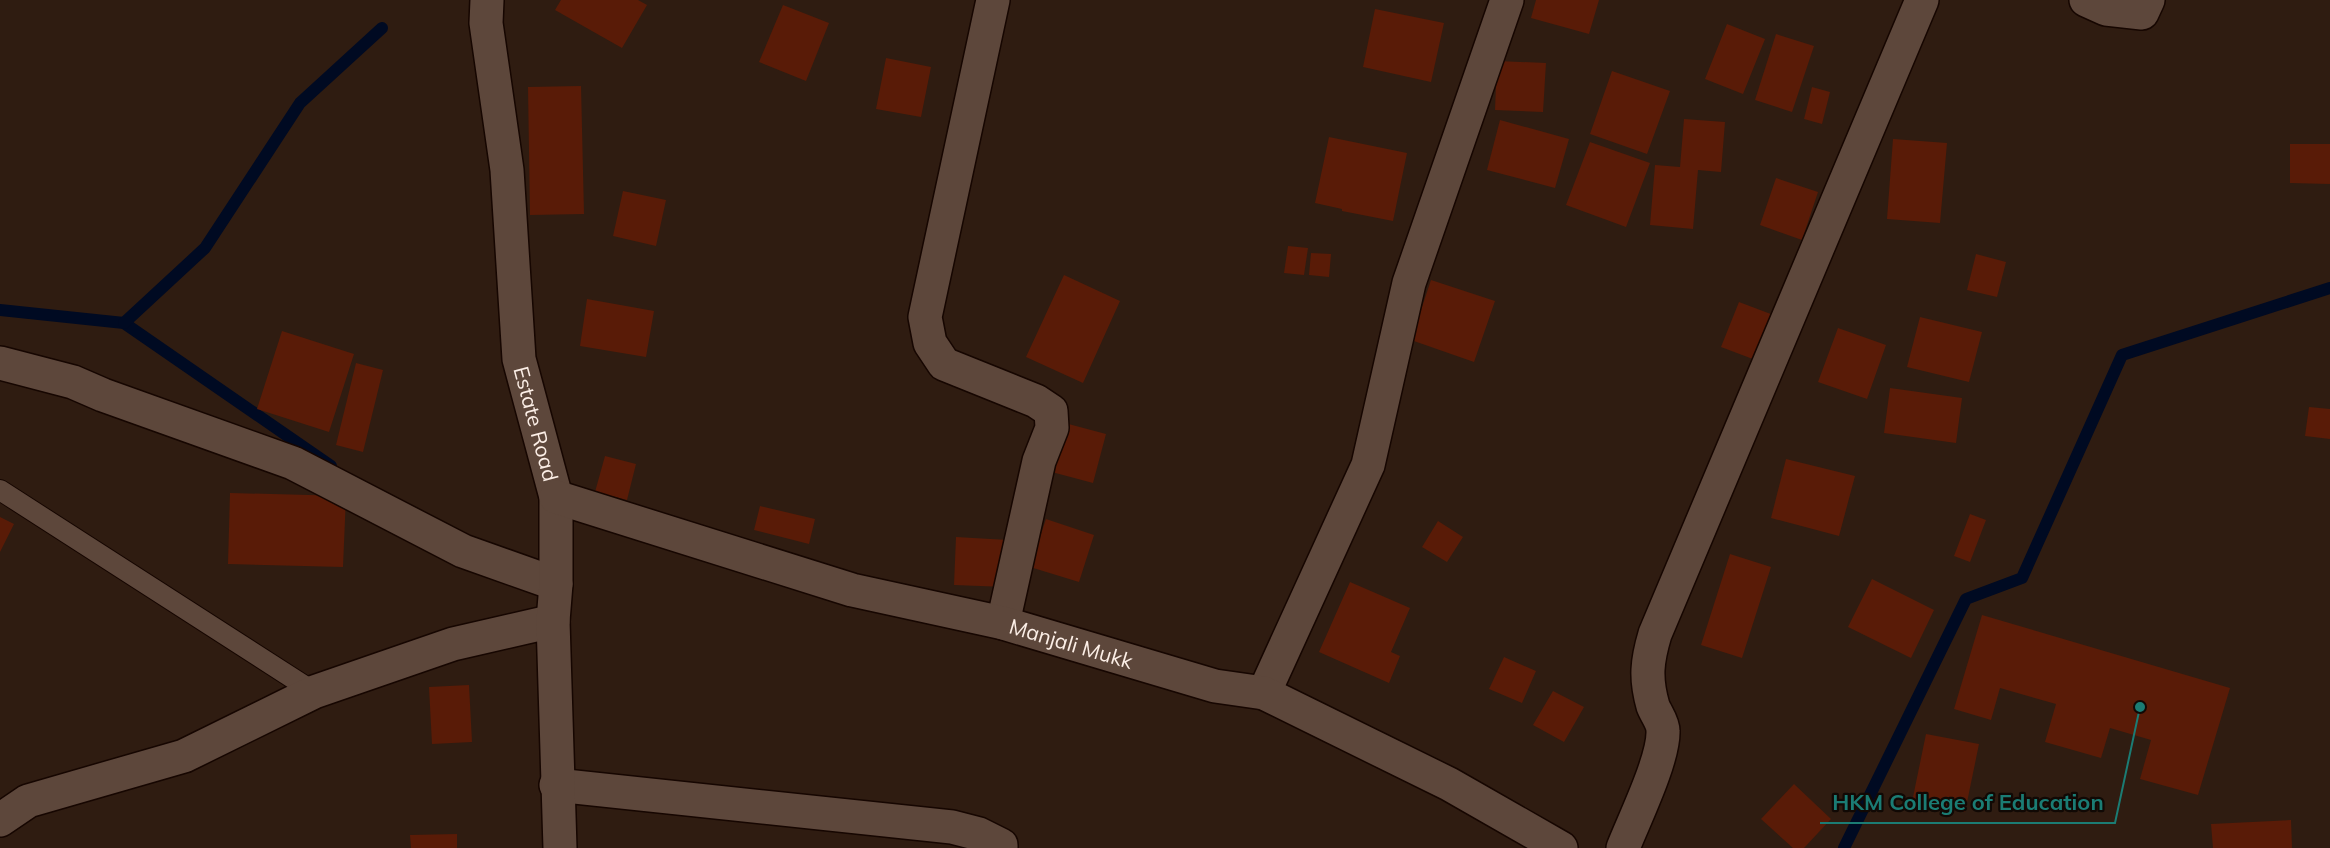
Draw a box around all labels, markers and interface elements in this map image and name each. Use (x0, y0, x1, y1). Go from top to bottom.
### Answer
street label: Estate Road (509, 363, 564, 484)
street label: Manjali Mukk (1006, 613, 1136, 674)
callout: HKM College of Education (1820, 783, 2115, 823)
text: HKM College of Education (1832, 788, 2104, 816)

